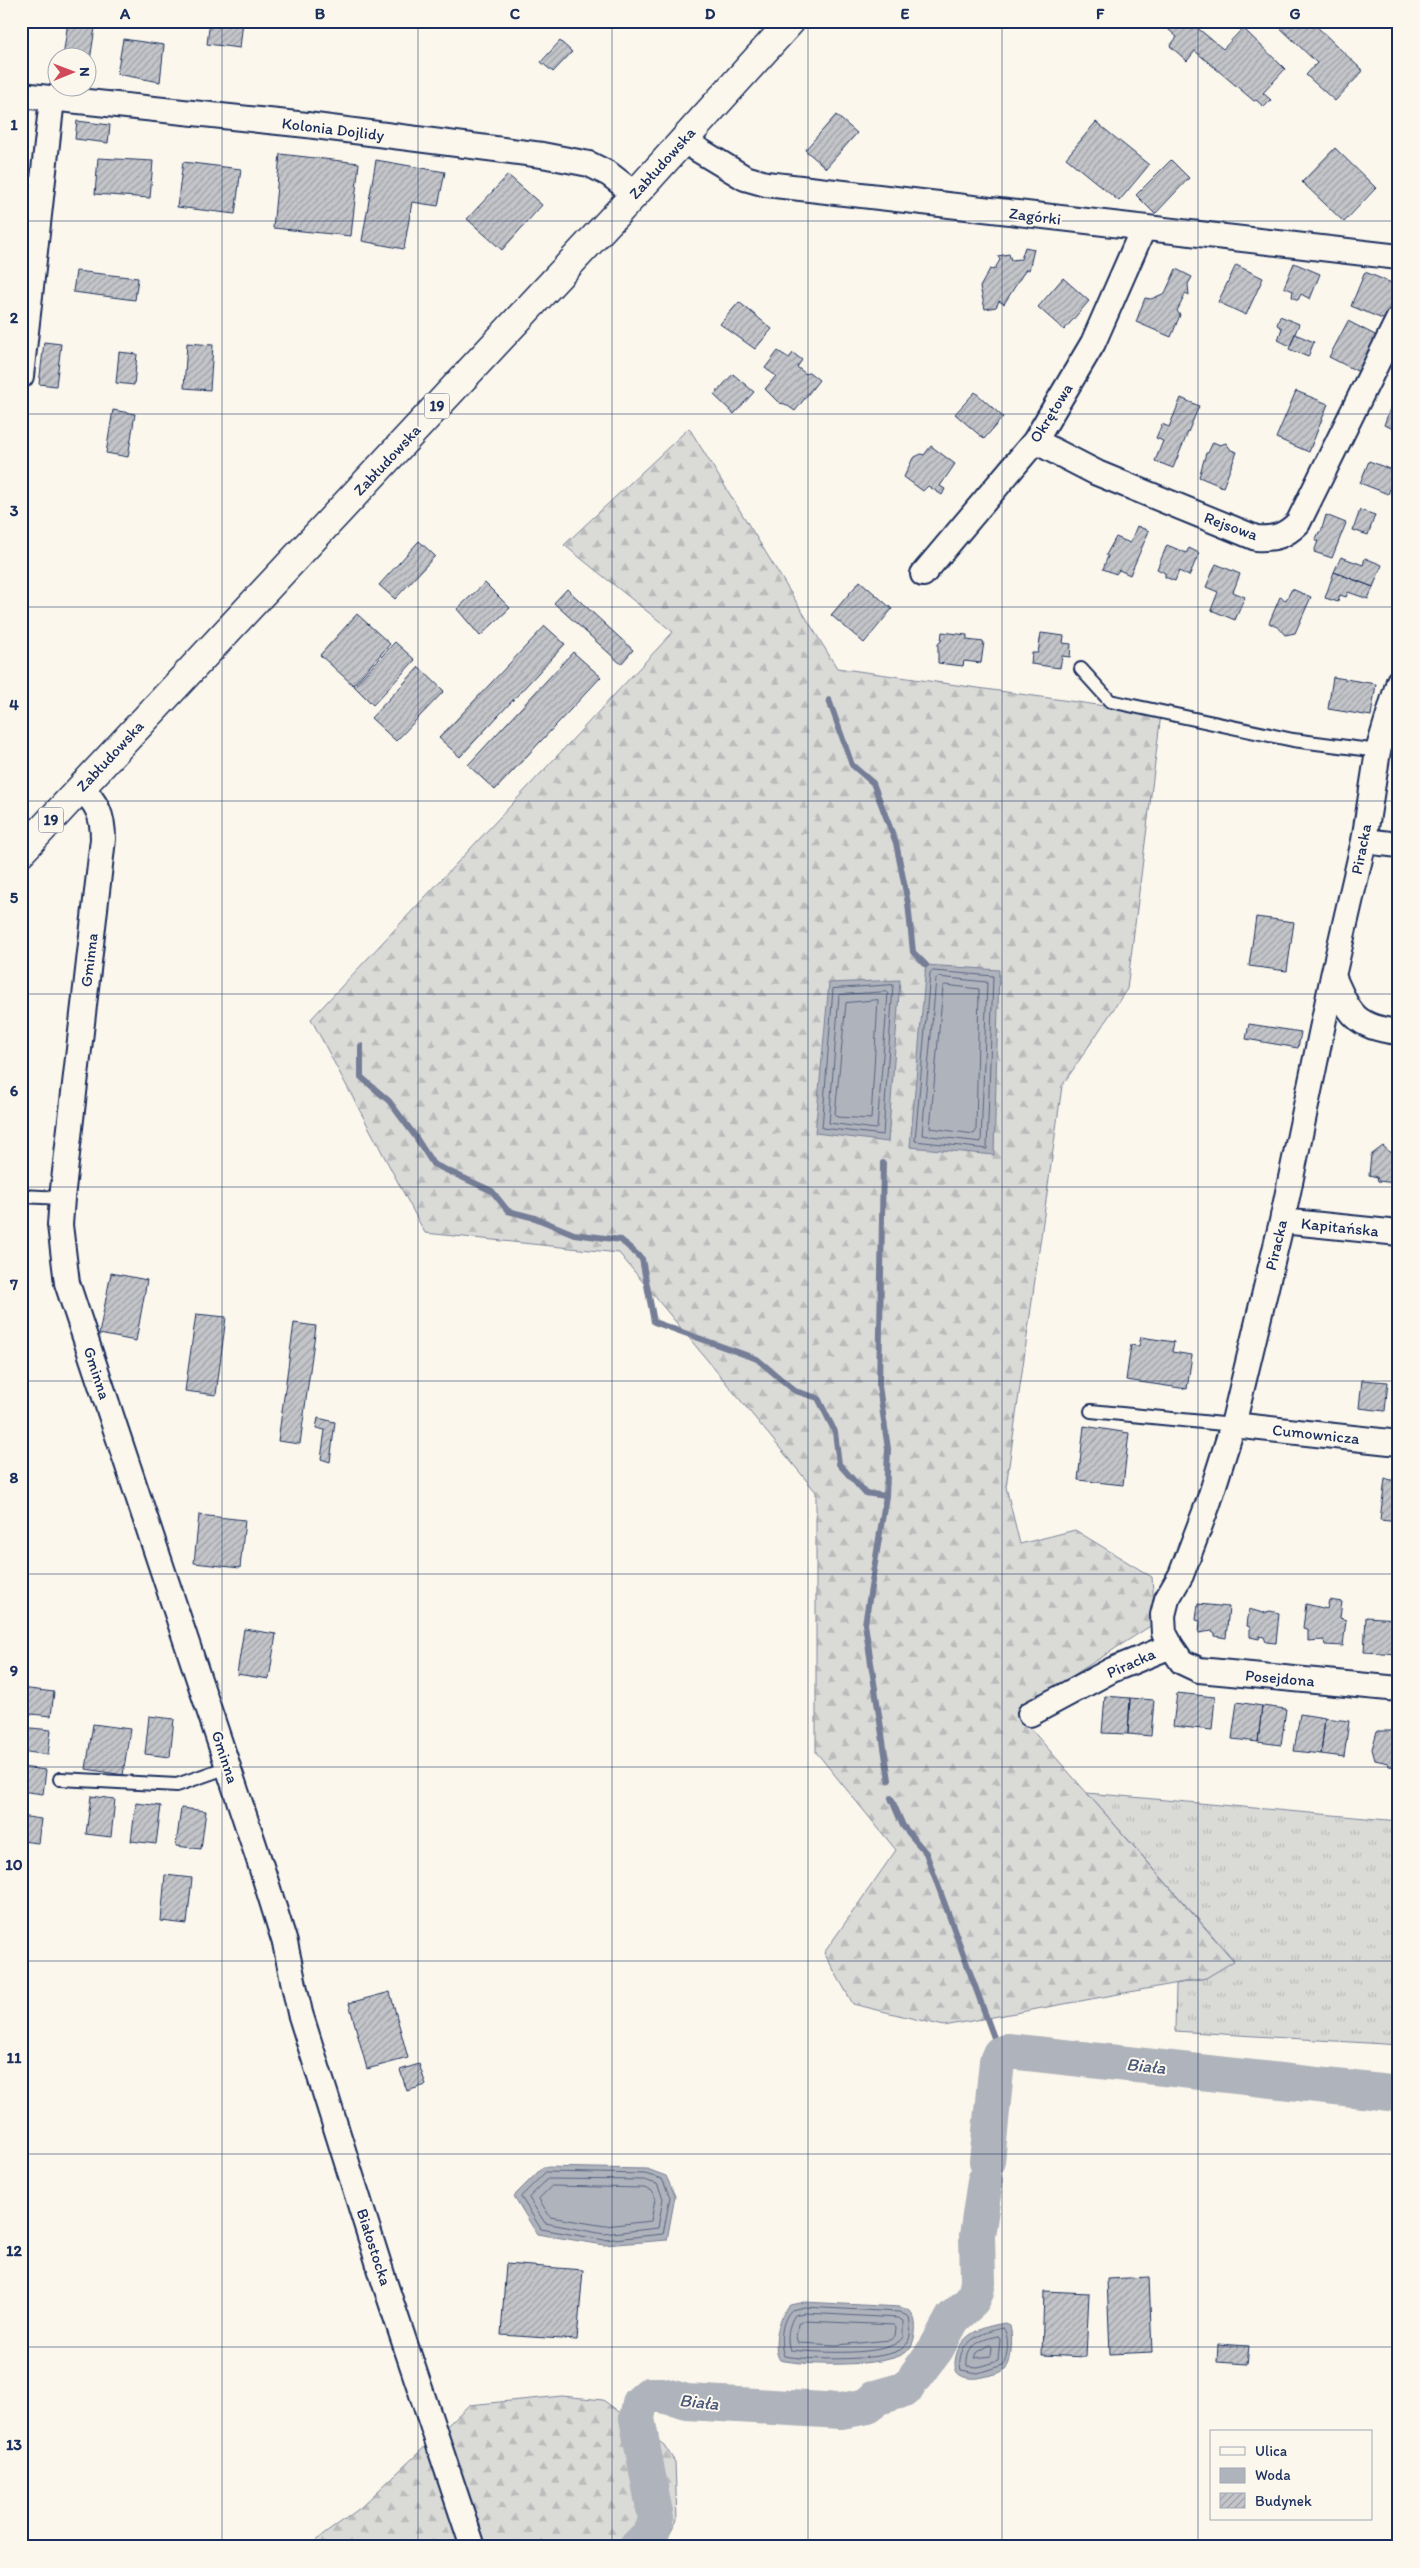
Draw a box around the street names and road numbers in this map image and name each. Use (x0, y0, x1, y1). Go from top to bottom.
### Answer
street label: Kolonia Dojlidy (281, 113, 386, 145)
street label: Zabłudowska (625, 123, 700, 203)
street label: Zagórki (1008, 203, 1062, 229)
street label: Okrętowa (1025, 380, 1077, 446)
road number: 19 (424, 394, 450, 418)
street label: Zabłudowska (349, 420, 425, 499)
street label: Rejsowa (1202, 508, 1261, 545)
street label: Zabłudowska (72, 716, 148, 795)
road number: 19 (38, 808, 64, 832)
street label: Piracka (1347, 821, 1375, 876)
street label: Gminna (76, 932, 102, 988)
street label: Kapitańska (1300, 1213, 1381, 1241)
street label: Piracka (1261, 1217, 1291, 1272)
street label: Gminna (80, 1344, 114, 1402)
street label: Cumownicza (1271, 1420, 1361, 1448)
street label: Piracka (1104, 1644, 1159, 1682)
street label: Posejdona (1244, 1665, 1316, 1691)
street label: Gminna (208, 1728, 242, 1786)
street label: Białostocka (353, 2206, 395, 2288)

